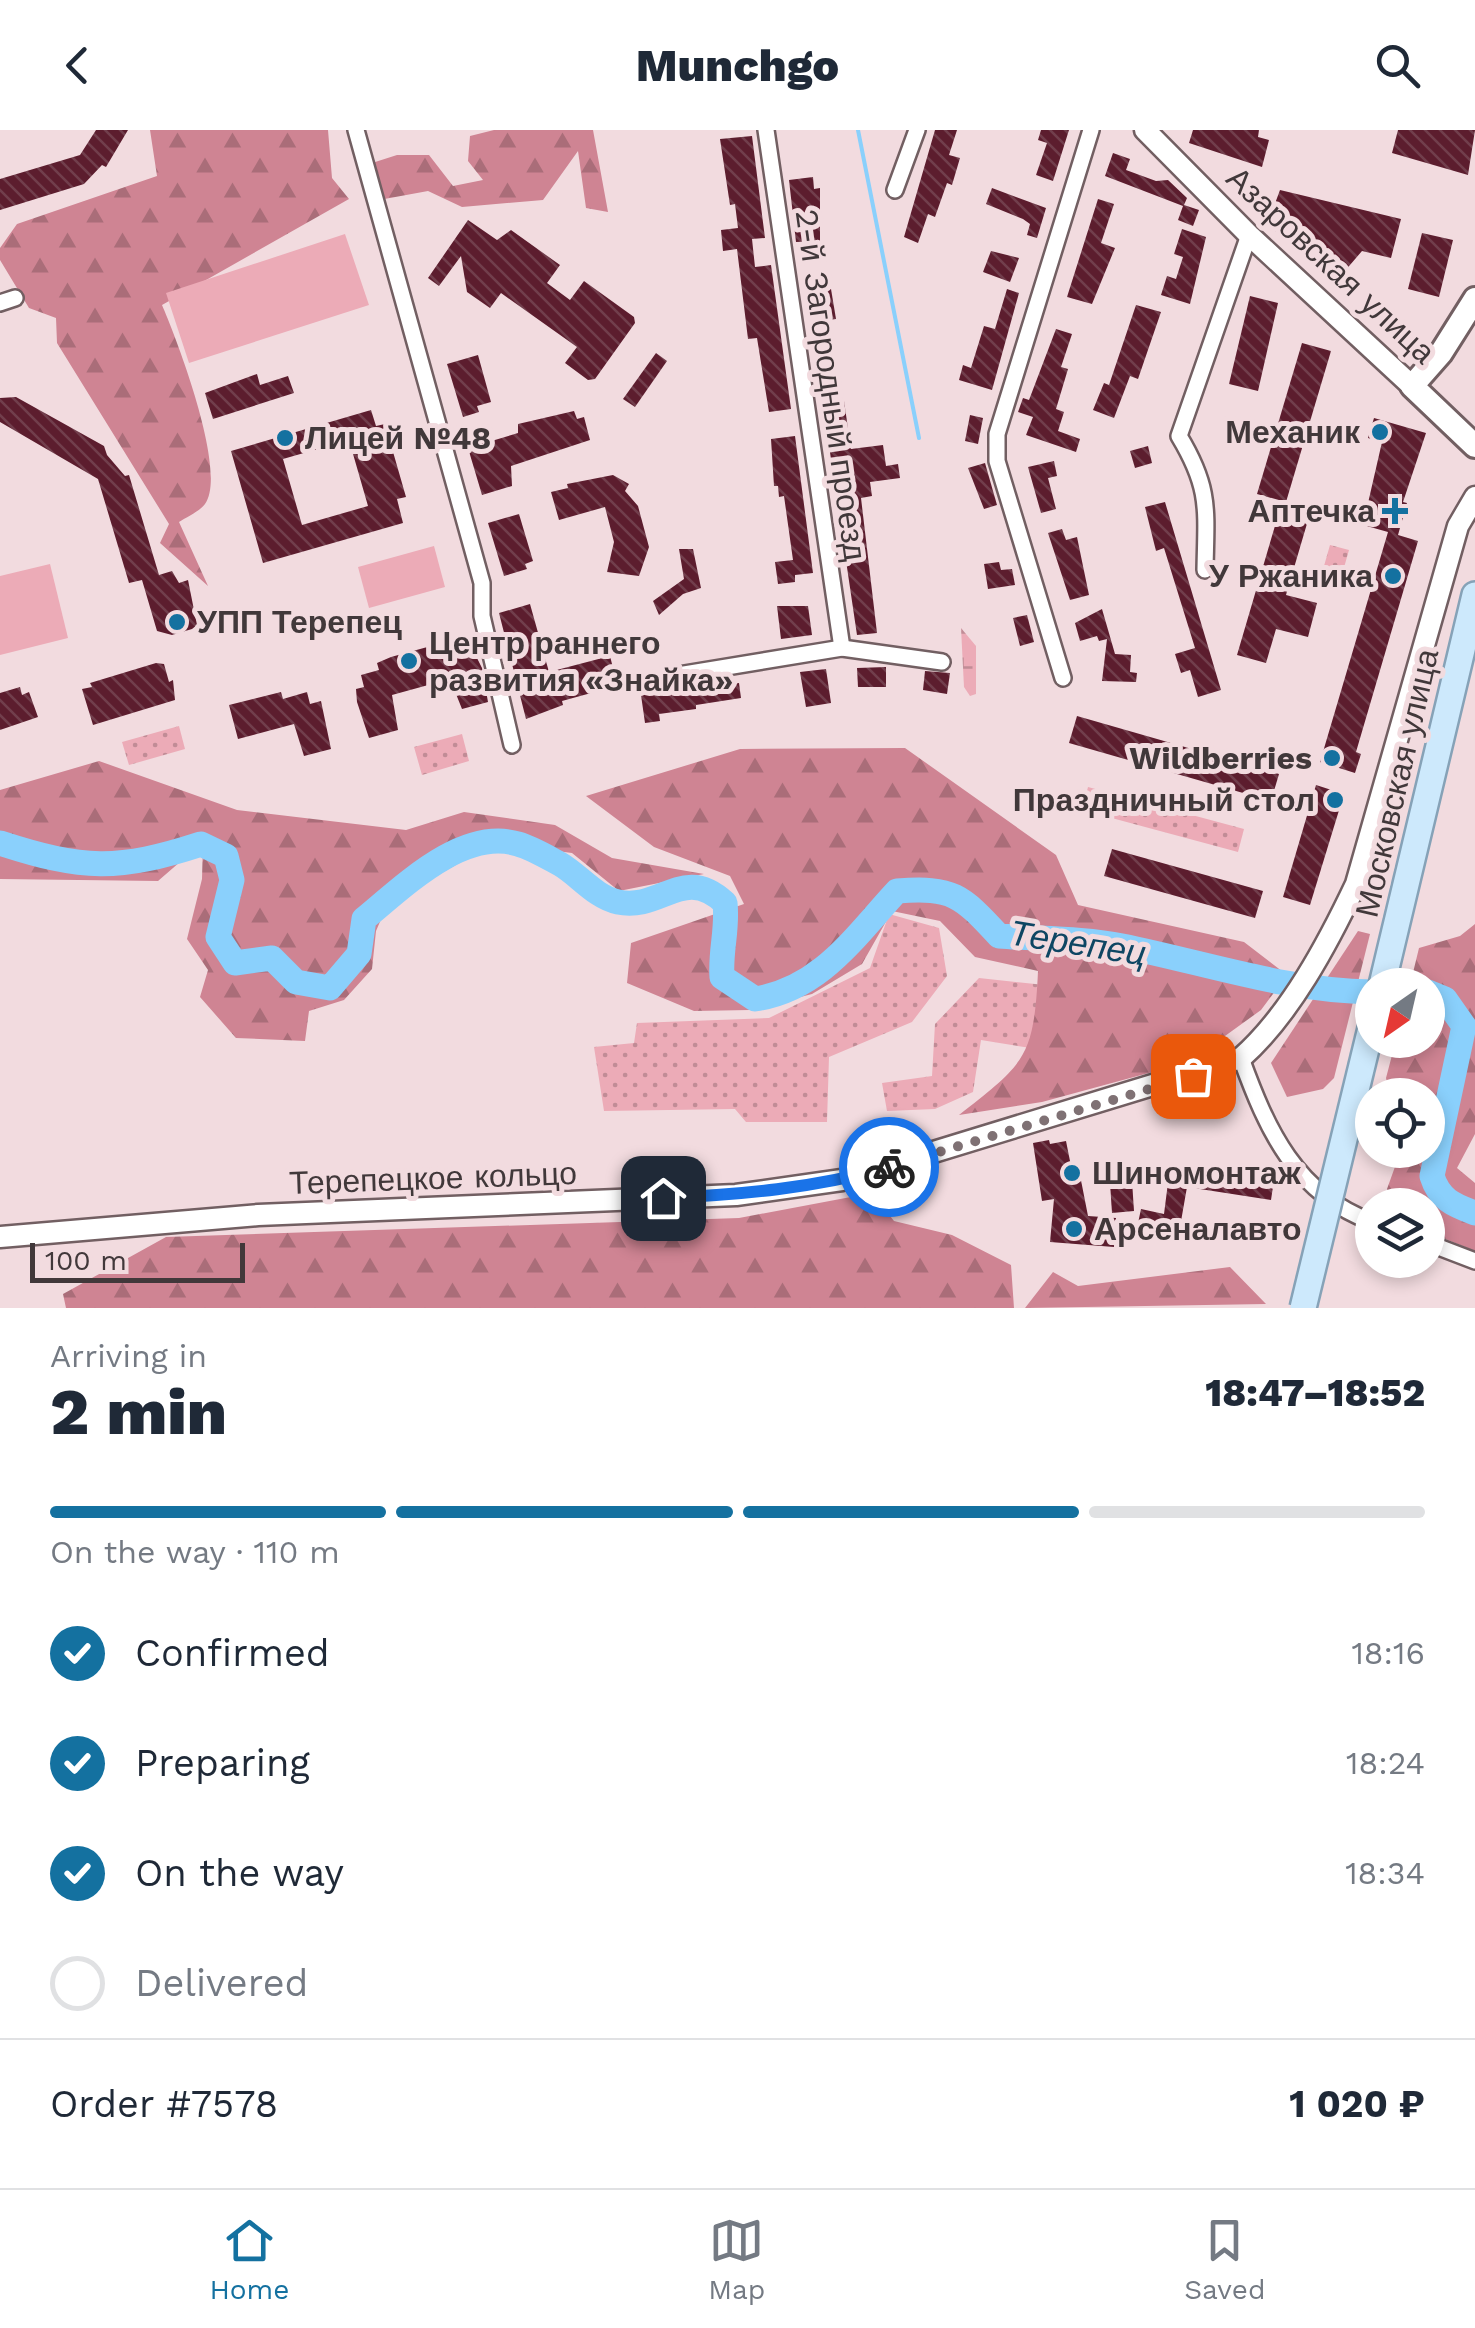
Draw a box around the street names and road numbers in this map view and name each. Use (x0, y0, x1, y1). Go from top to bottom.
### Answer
street label: Азаровская улица (1219, 159, 1443, 371)
street label: 2-й Загородный проезд (788, 207, 875, 564)
street label: Московская улица (1348, 645, 1446, 921)
street label: Терепецкое кольцо (288, 1154, 578, 1202)

